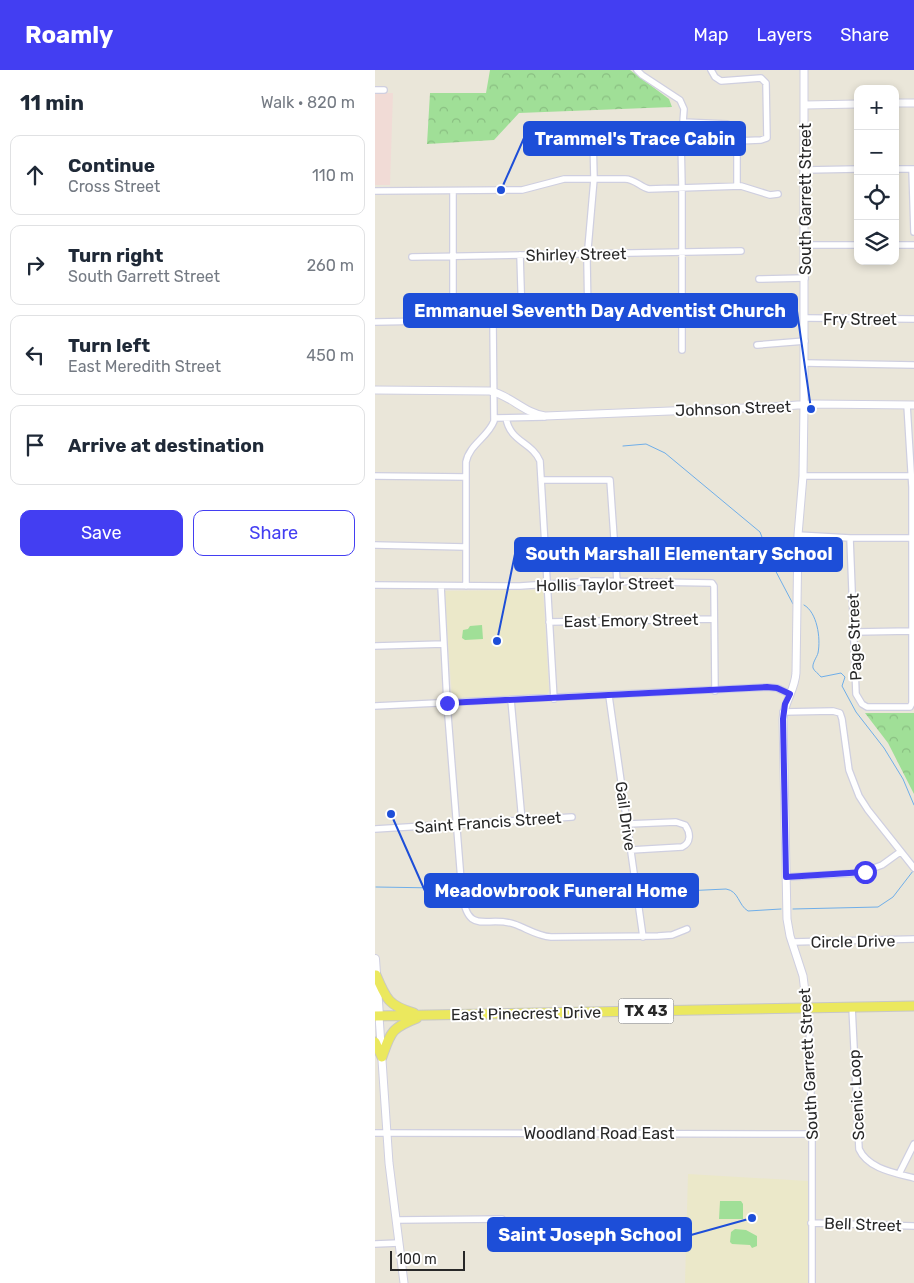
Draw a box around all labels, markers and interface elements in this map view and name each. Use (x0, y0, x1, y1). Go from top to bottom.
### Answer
text: Roamly (25, 21, 113, 49)
text: Map (694, 24, 729, 46)
text: Layers (757, 24, 812, 46)
text: Share (840, 24, 889, 46)
map controls (854, 85, 899, 265)
button: + (854, 85, 899, 130)
text: 11 min (20, 90, 84, 115)
text: Walk · 820 m (261, 93, 355, 112)
callout: Trammel's Trace Cabin (524, 122, 745, 155)
street label: South Garrett Street (796, 123, 815, 275)
text: Trammel's Trace Cabin (535, 128, 735, 150)
button: − (854, 130, 899, 175)
text: Continue (68, 154, 155, 177)
icon: ahead (21, 161, 49, 189)
text: 110 m (312, 166, 354, 185)
button: locate (854, 175, 899, 220)
text: Cross Street (68, 177, 160, 196)
button: layers (854, 220, 899, 265)
text: Turn right (68, 244, 163, 267)
street label: Shirley Street (525, 244, 627, 265)
icon: right (21, 251, 49, 279)
text: 260 m (307, 256, 354, 275)
text: South Garrett Street (68, 267, 220, 286)
callout: Emmanuel Seventh Day Adventist Church (404, 294, 797, 327)
text: Emmanuel Seventh Day Adventist Church (414, 300, 786, 322)
street label: Fry Street (823, 310, 897, 329)
text: Turn left (68, 334, 150, 357)
icon: left (21, 341, 49, 369)
text: 450 m (306, 346, 354, 365)
text: East Meredith Street (68, 357, 221, 376)
street label: Johnson Street (675, 397, 791, 420)
icon: arrive (21, 431, 49, 459)
text: Arrive at destination (68, 434, 264, 457)
button: Save (20, 510, 183, 556)
button: Share (193, 510, 355, 556)
callout: South Marshall Elementary School (515, 538, 842, 571)
text: South Marshall Elementary School (525, 543, 833, 565)
street label: Hollis Taylor Street (536, 574, 674, 595)
street label: Page Street (843, 593, 866, 681)
street label: East Emory Street (564, 610, 698, 631)
route end (436, 692, 459, 715)
street label: Gail Drive (611, 780, 640, 852)
street label: Saint Francis Street (414, 808, 562, 837)
route start (854, 861, 877, 884)
callout: Meadowbrook Funeral Home (425, 874, 698, 907)
text: Meadowbrook Funeral Home (434, 880, 688, 902)
street label: Circle Drive (811, 931, 895, 952)
street label: South Garrett Street (795, 988, 822, 1140)
road number: TX 43 (619, 998, 673, 1024)
street label: East Pinecrest Drive (451, 1003, 601, 1024)
street label: Scenic Loop (845, 1049, 868, 1141)
street label: Woodland Road East (524, 1124, 675, 1143)
street label: Bell Street (824, 1214, 902, 1235)
callout: Saint Joseph School (488, 1218, 691, 1251)
text: Saint Joseph School (498, 1224, 682, 1246)
scale bar (390, 1248, 465, 1271)
text: 100 m (397, 1251, 437, 1268)

